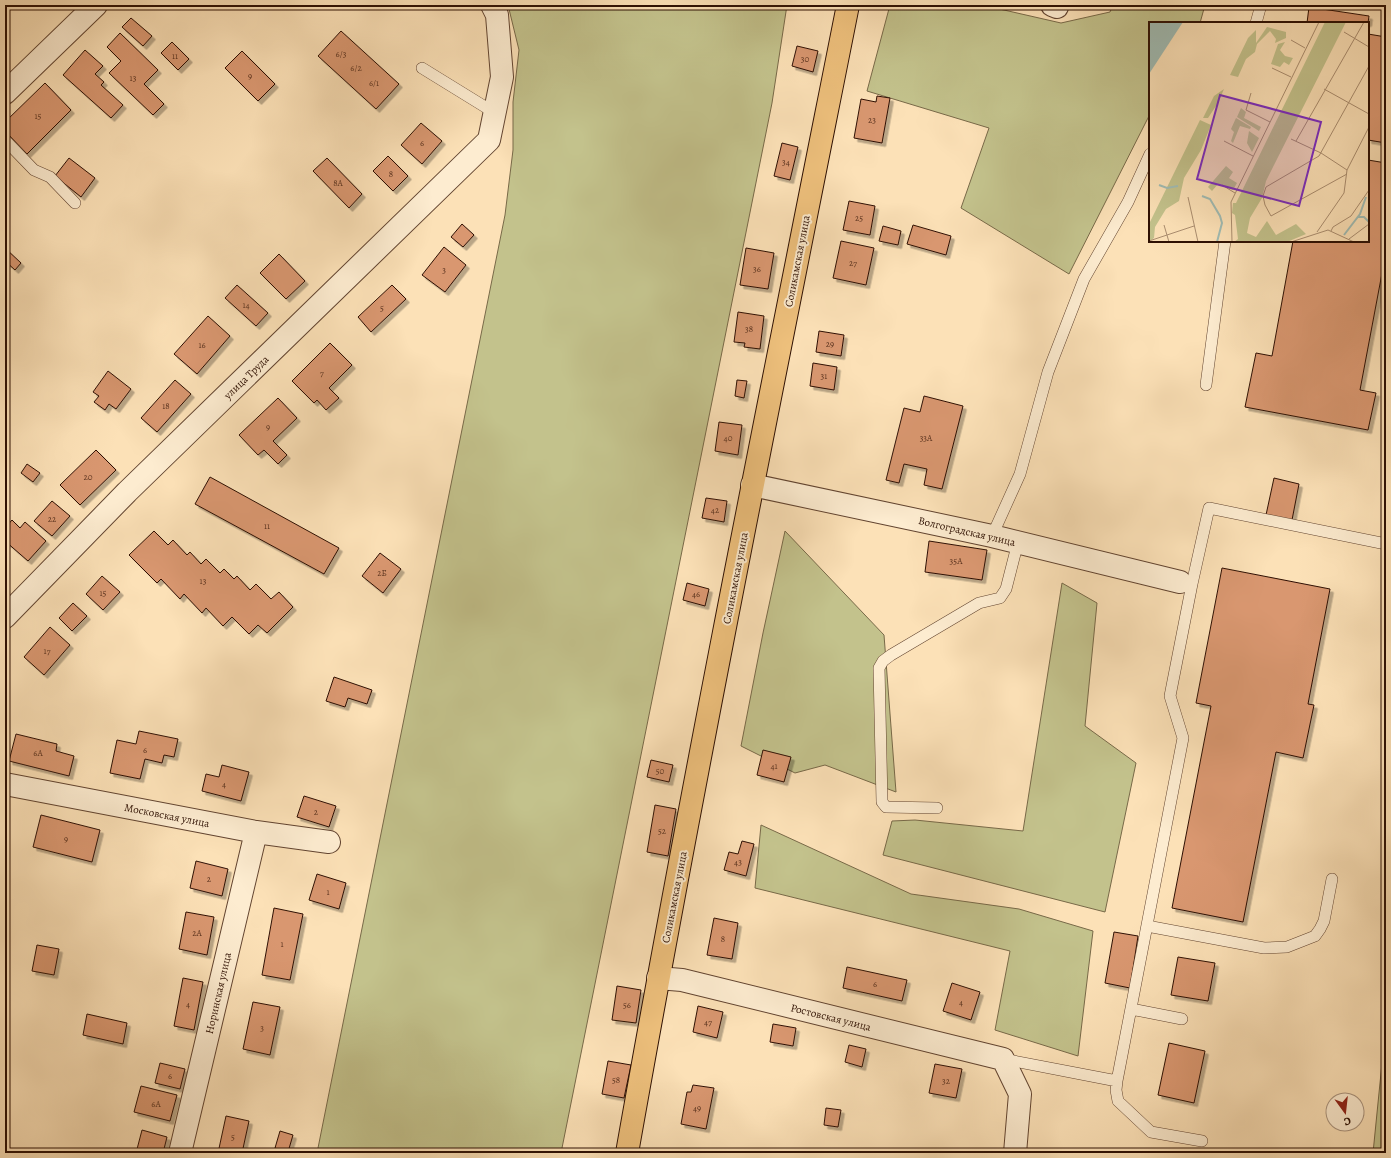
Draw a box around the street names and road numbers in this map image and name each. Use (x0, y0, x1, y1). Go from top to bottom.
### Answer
street label: Соликамская улица (781, 213, 814, 308)
street label: улица Труда (220, 352, 273, 403)
street label: Волгоградская улица (917, 513, 1018, 550)
street label: Соликамская улица (719, 530, 752, 625)
street label: Московская улица (123, 800, 212, 831)
street label: Соликамская улица (658, 849, 691, 944)
street label: Норинская улица (202, 950, 235, 1035)
street label: Ростовская улица (789, 1000, 874, 1035)

